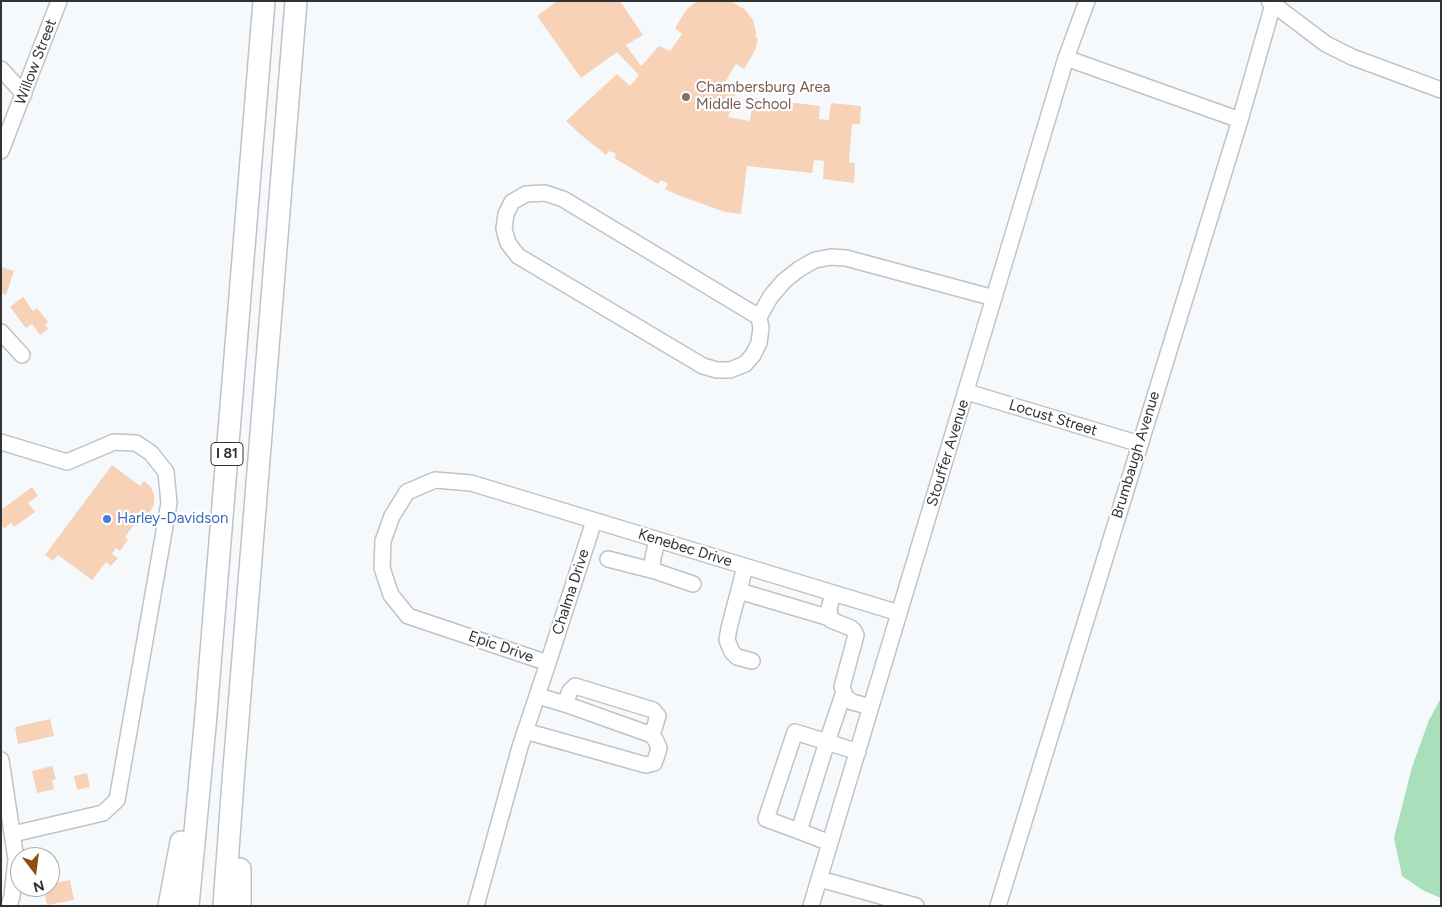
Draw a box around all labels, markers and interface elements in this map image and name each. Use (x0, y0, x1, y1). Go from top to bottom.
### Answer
street label: Willow Street (11, 17, 61, 107)
place label: Chambersburg Area Middle School (696, 79, 830, 114)
marker: Chambersburg Area Middle School (680, 91, 692, 103)
street label: Brumbaugh Avenue (1108, 389, 1164, 521)
street label: Locust Street (1007, 396, 1099, 440)
street label: Stouffer Avenue (923, 397, 973, 509)
road number: I 81 (211, 442, 243, 466)
place label: Harley-Davidson (117, 510, 228, 528)
marker: Harley-Davidson (101, 513, 113, 525)
street label: Kenebec Drive (636, 525, 734, 571)
street label: Chalma Drive (549, 547, 593, 637)
street label: Epic Drive (466, 627, 536, 667)
north arrow (10, 847, 60, 897)
text: N (31, 876, 46, 896)

